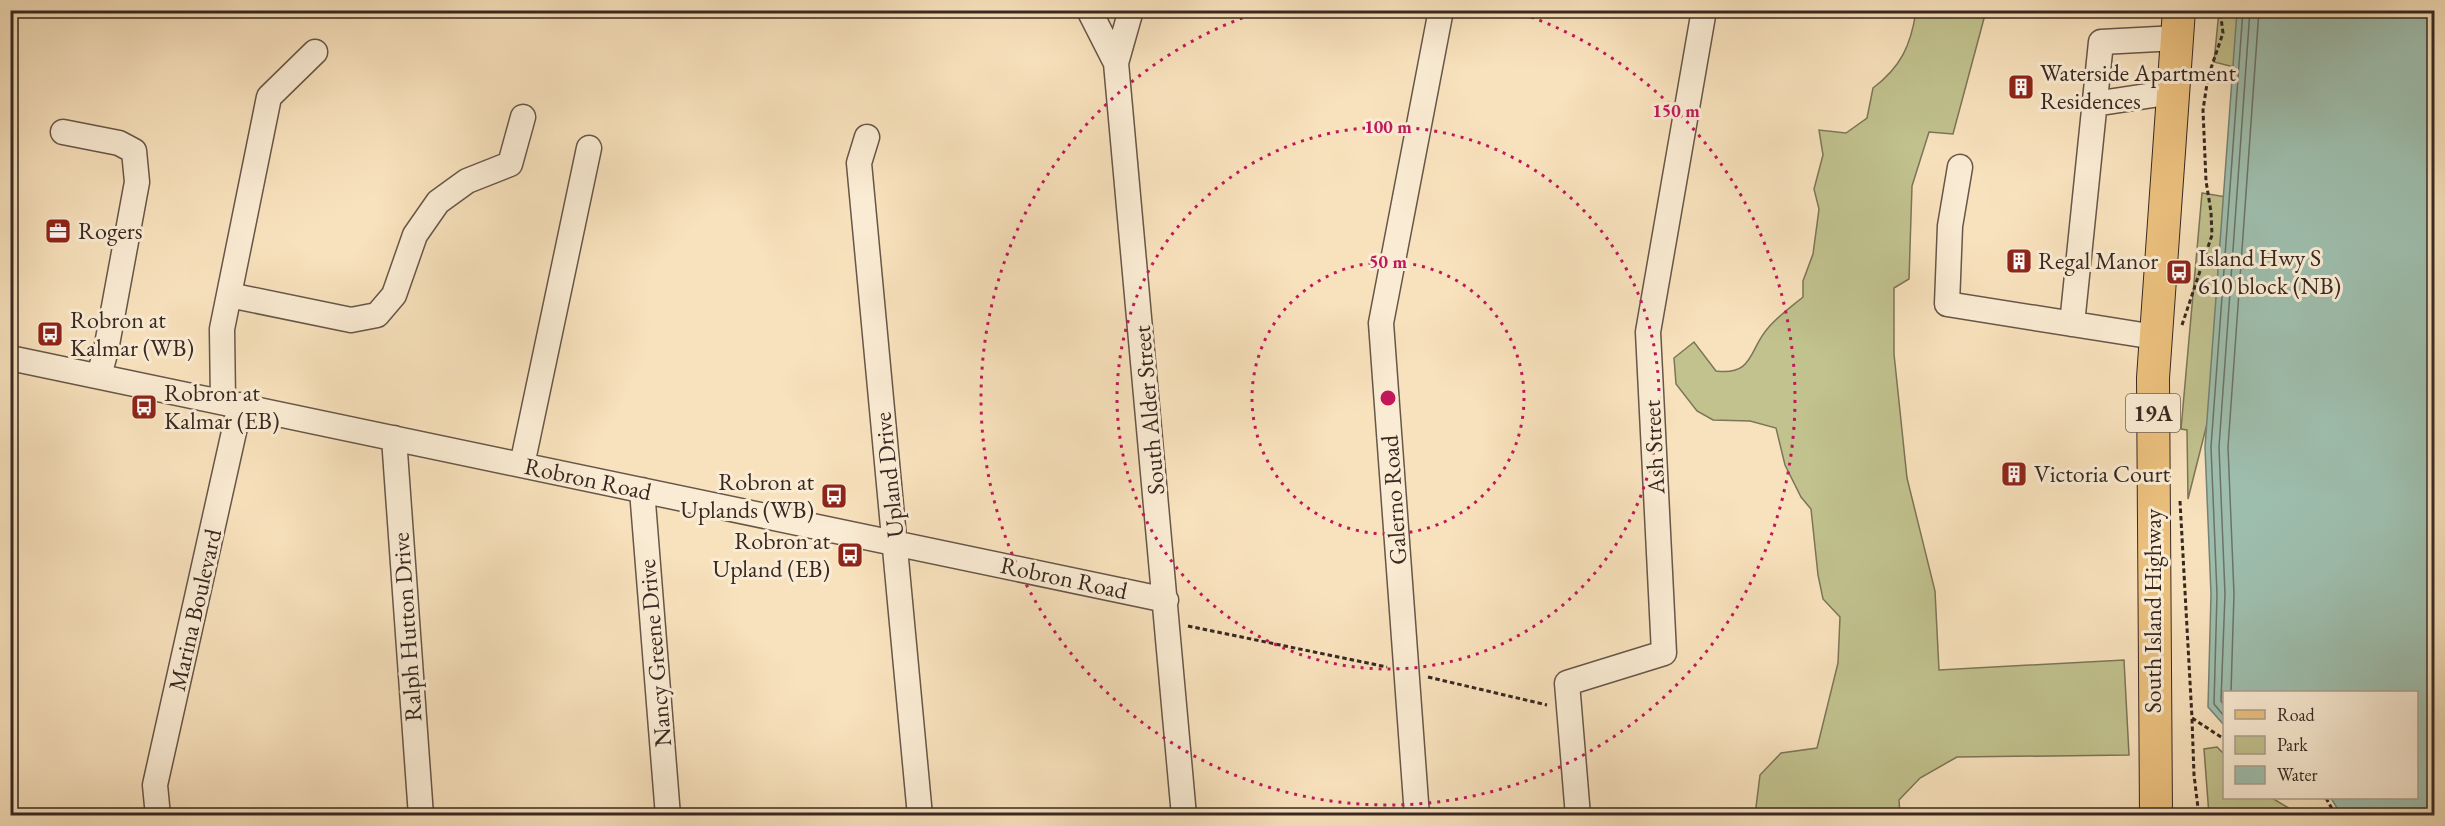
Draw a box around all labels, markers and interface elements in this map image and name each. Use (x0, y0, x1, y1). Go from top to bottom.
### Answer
place label: Waterside Apartment Residences (2040, 57, 2236, 116)
building icon: Waterside Apartment Residences (2006, 72, 2036, 102)
text: 150 m (1652, 99, 1700, 122)
text: 100 m (1364, 115, 1412, 138)
place label: Rogers (78, 215, 143, 246)
office icon: Rogers (43, 216, 73, 246)
place label: Island Hwy S 610 block (NB) (2198, 242, 2341, 301)
place label: Regal Manor (2038, 245, 2158, 276)
building icon: Regal Manor (2004, 246, 2034, 276)
text: 50 m (1369, 250, 1407, 273)
bus stop icon: Island Hwy S 610 block (NB) (2164, 257, 2194, 287)
place label: Robron at Kalmar (WB) (70, 304, 194, 363)
bus stop icon: Robron at Kalmar (WB) (35, 319, 65, 349)
street label: South Alder Street (1126, 324, 1171, 496)
place label: Robron at Kalmar (EB) (164, 377, 280, 436)
centre of rings (1378, 388, 1398, 408)
bus stop icon: Robron at Kalmar (EB) (129, 392, 159, 422)
road number: 19A (2126, 394, 2180, 432)
street label: Ash Street (1636, 399, 1671, 496)
street label: Upland Drive (867, 411, 911, 539)
street label: Galerno Road (1373, 433, 1413, 566)
street label: Robron Road (522, 450, 655, 507)
place label: Victoria Court (2034, 458, 2171, 489)
building icon: Victoria Court (1999, 459, 2029, 489)
place label: Robron at Uplands (WB) (680, 466, 814, 525)
bus stop icon: Robron at Uplands (WB) (819, 481, 849, 511)
street label: South Island Highway (2137, 508, 2168, 713)
street label: Marina Boulevard (161, 525, 228, 694)
place label: Robron at Upland (EB) (712, 525, 830, 584)
street label: Ralph Hutton Drive (384, 531, 429, 723)
bus stop icon: Robron at Upland (EB) (835, 540, 865, 570)
street label: Robron Road (998, 549, 1131, 606)
street label: Nancy Greene Drive (631, 558, 678, 748)
legend (2223, 691, 2418, 799)
text: Road (2277, 703, 2316, 726)
text: Park (2277, 733, 2308, 756)
text: Water (2277, 763, 2318, 786)

